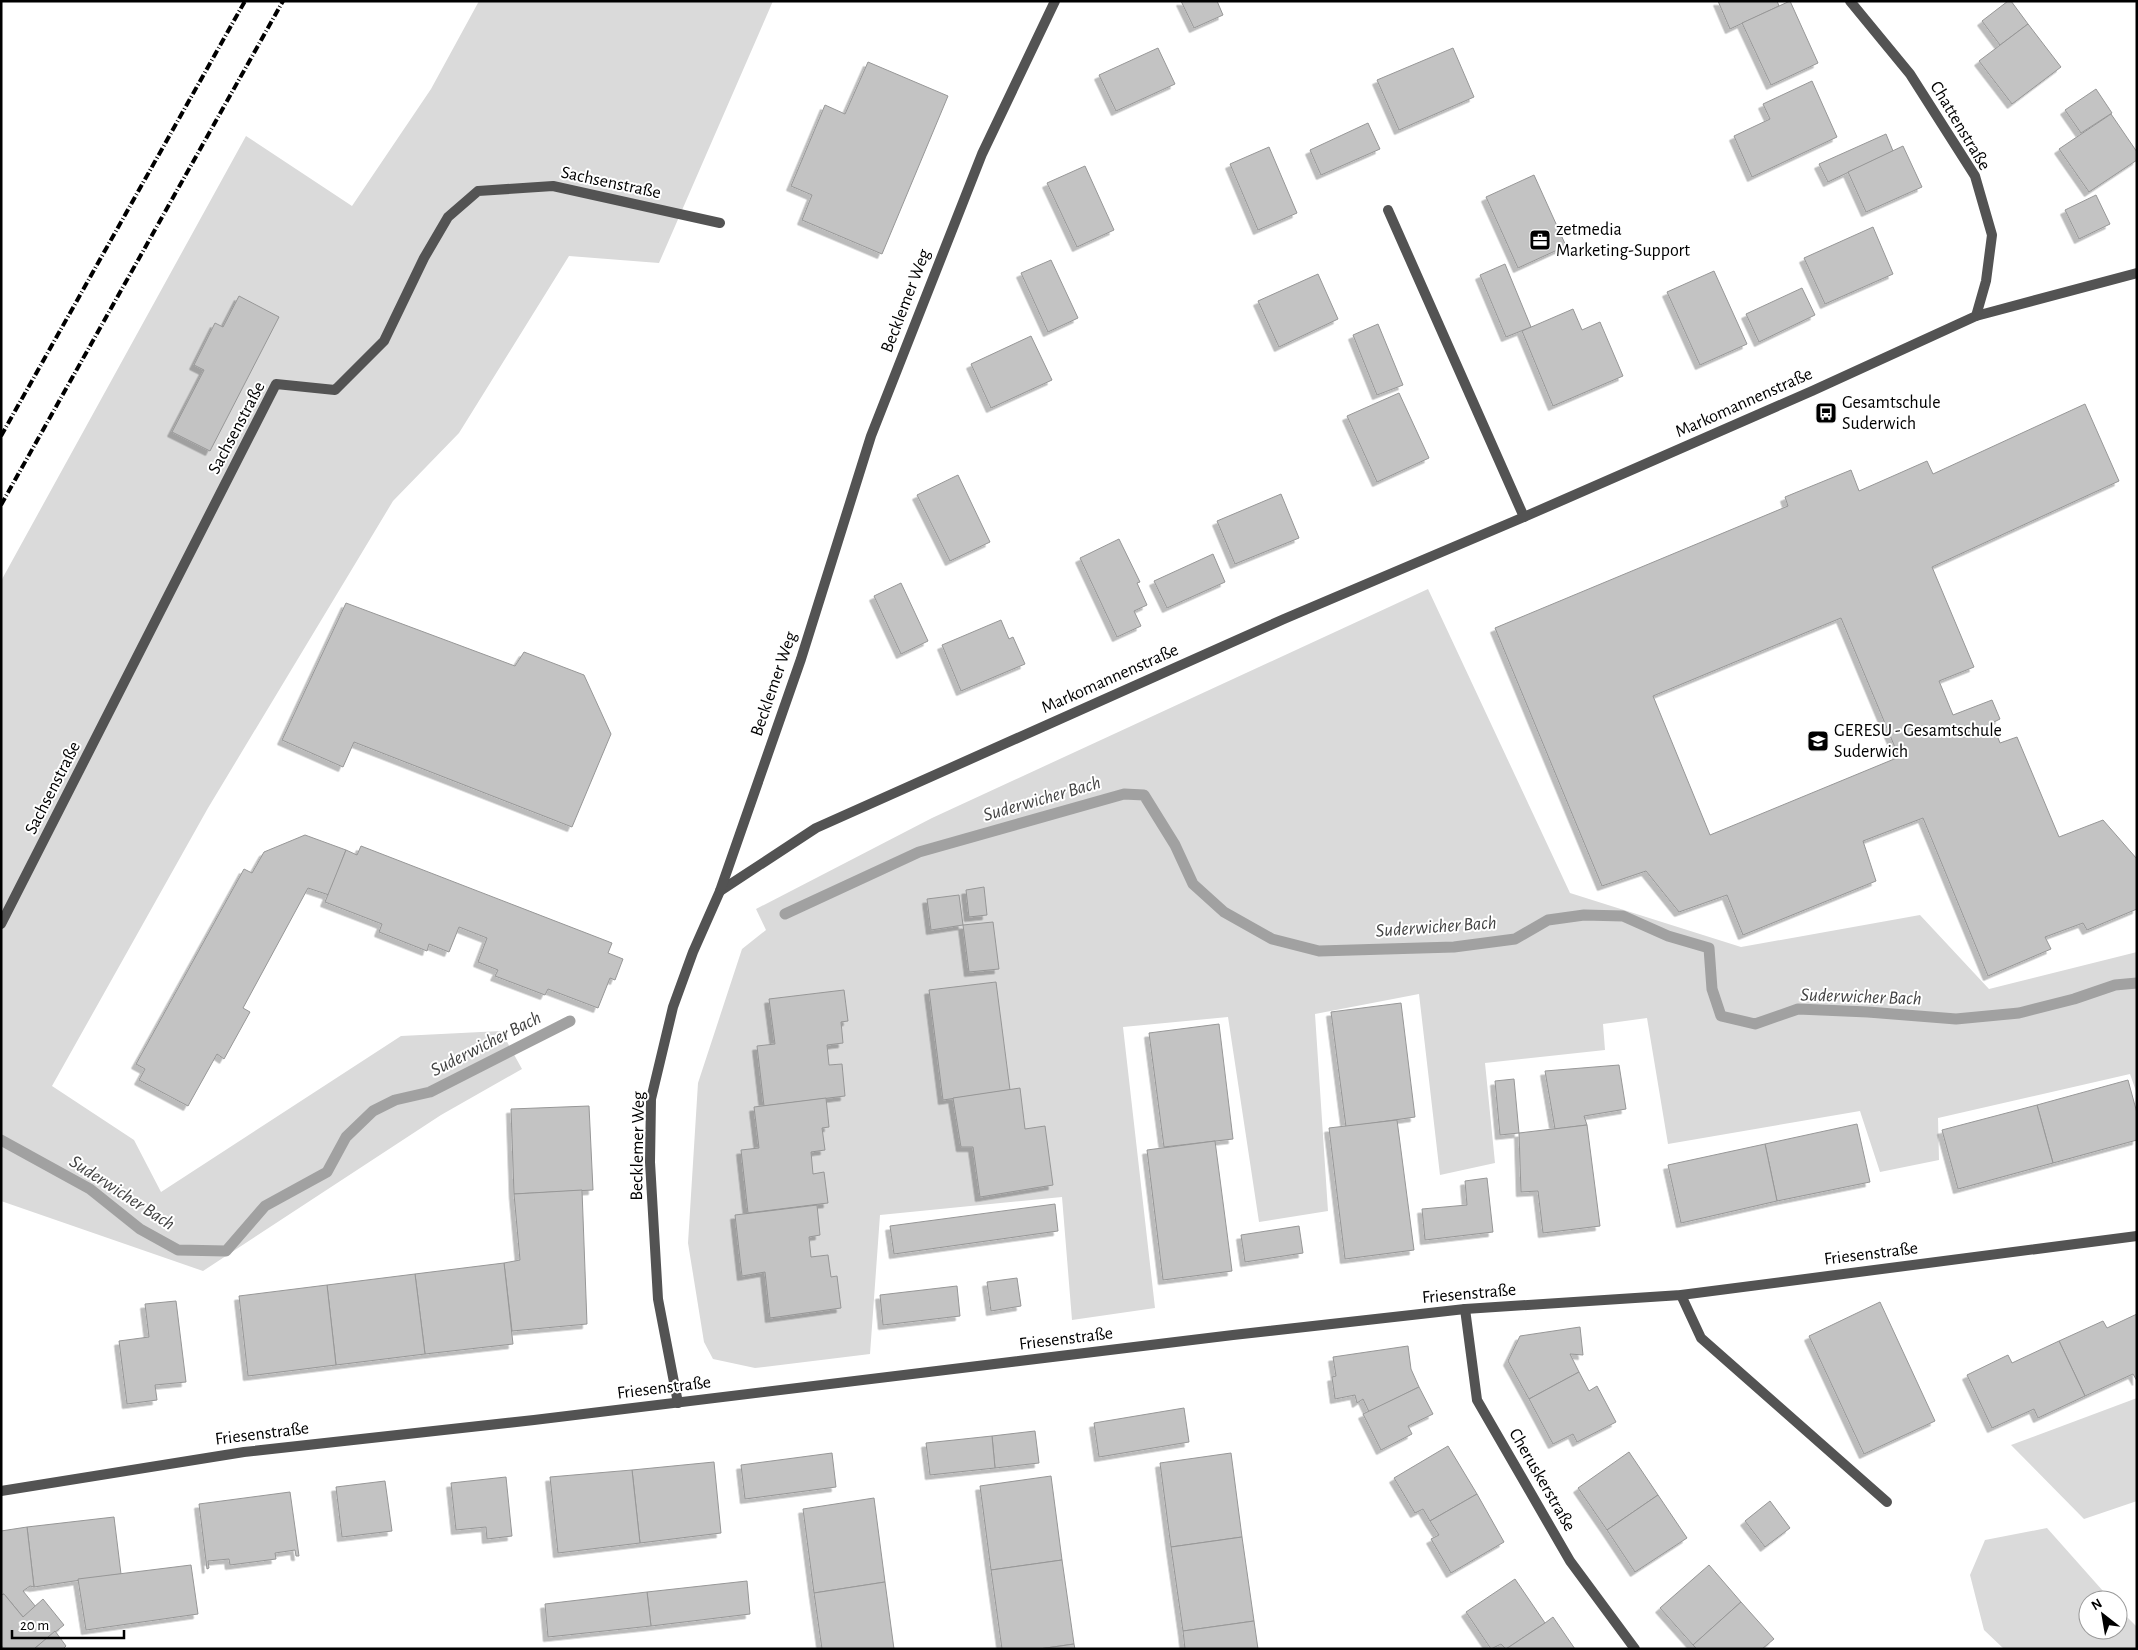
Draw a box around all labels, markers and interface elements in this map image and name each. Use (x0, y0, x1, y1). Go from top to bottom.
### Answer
street label: Chattenstraße (1926, 78, 1994, 174)
street label: Sachsenstraße (559, 164, 663, 202)
place label: zetmedia Marketing-Support (1556, 221, 1690, 260)
office icon: zetmedia Marketing-Support (1528, 228, 1552, 252)
street label: Becklemer Weg (878, 247, 934, 355)
street label: Markomannenstraße (1673, 365, 1815, 441)
street label: Sachsenstraße (205, 379, 269, 477)
place label: Gesamtschule Suderwich (1842, 394, 1941, 433)
bus stop icon: Gesamtschule Suderwich (1814, 401, 1838, 425)
street label: Becklemer Weg (748, 629, 800, 739)
street label: Markomannenstraße (1039, 641, 1181, 717)
place label: GERESU - Gesamtschule Suderwich (1834, 722, 2002, 761)
school or university icon: GERESU - Gesamtschule Suderwich (1806, 729, 1830, 753)
street label: Sachsenstraße (22, 739, 84, 837)
water label: Suderwicher Bach (981, 773, 1103, 825)
water label: Suderwicher Bach (1375, 913, 1497, 941)
water label: Suderwicher Bach (1800, 985, 1922, 1009)
water label: Suderwicher Bach (428, 1008, 544, 1080)
street label: Becklemer Weg (628, 1091, 648, 1201)
water label: Suderwicher Bach (66, 1152, 178, 1234)
street label: Friesenstraße (1823, 1239, 1919, 1269)
street label: Friesenstraße (1421, 1281, 1517, 1307)
street label: Friesenstraße (1018, 1324, 1114, 1354)
street label: Friesenstraße (616, 1373, 712, 1403)
street label: Friesenstraße (214, 1419, 310, 1449)
street label: Cheruskerstraße (1505, 1426, 1579, 1534)
north arrow (2078, 1590, 2128, 1640)
text: N (2089, 1596, 2105, 1613)
scale bar (12, 1608, 125, 1640)
text: 20 m (20, 1618, 49, 1633)

